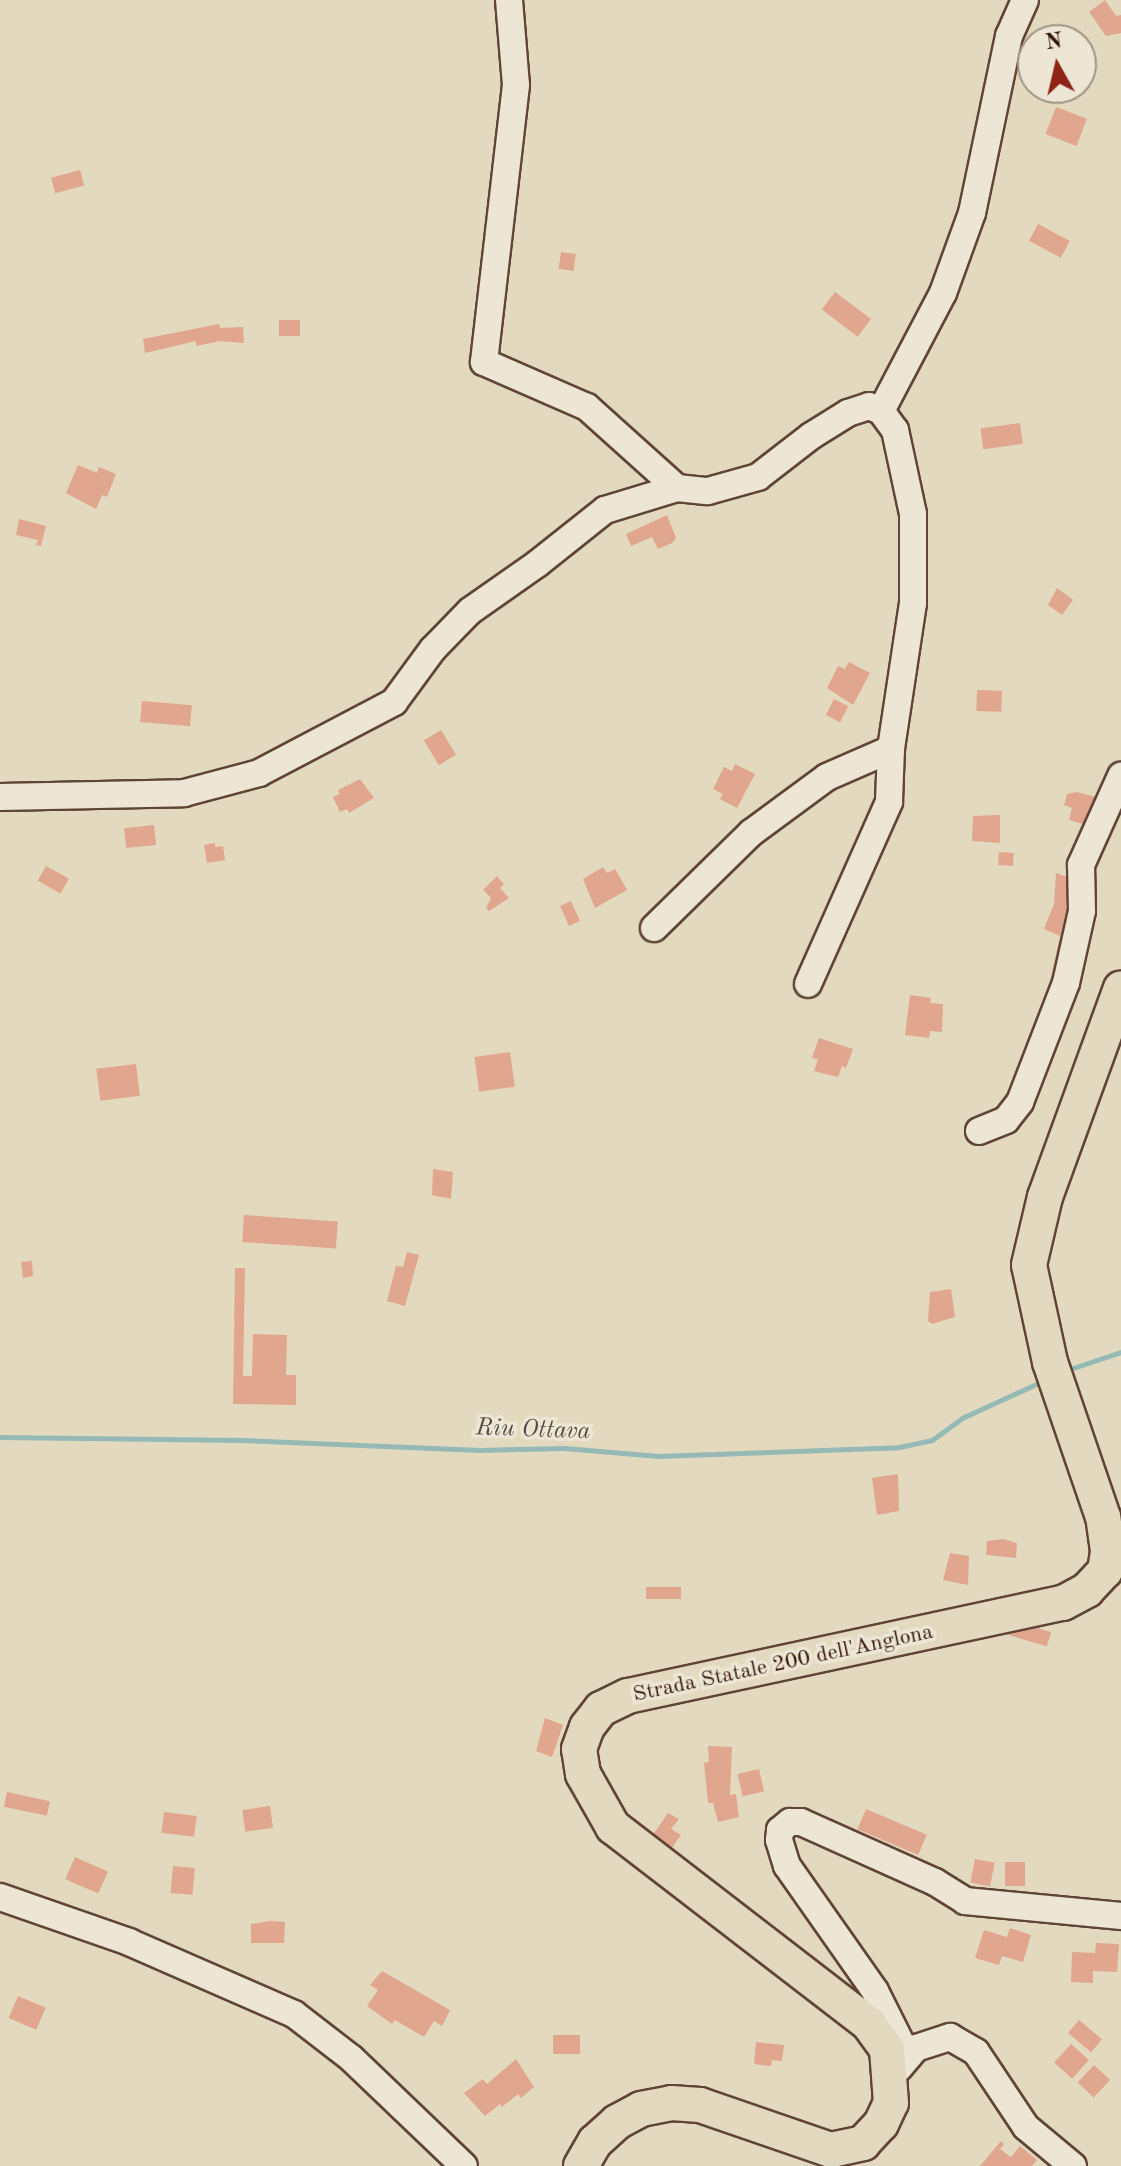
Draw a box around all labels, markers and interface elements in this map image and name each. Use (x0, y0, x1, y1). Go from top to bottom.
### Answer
north arrow (1017, 24, 1097, 104)
text: N (1044, 30, 1064, 54)
water label: Riu Ottava (475, 1415, 591, 1447)
street label: Strada Statale 200 dell'Anglona (631, 1619, 935, 1709)

